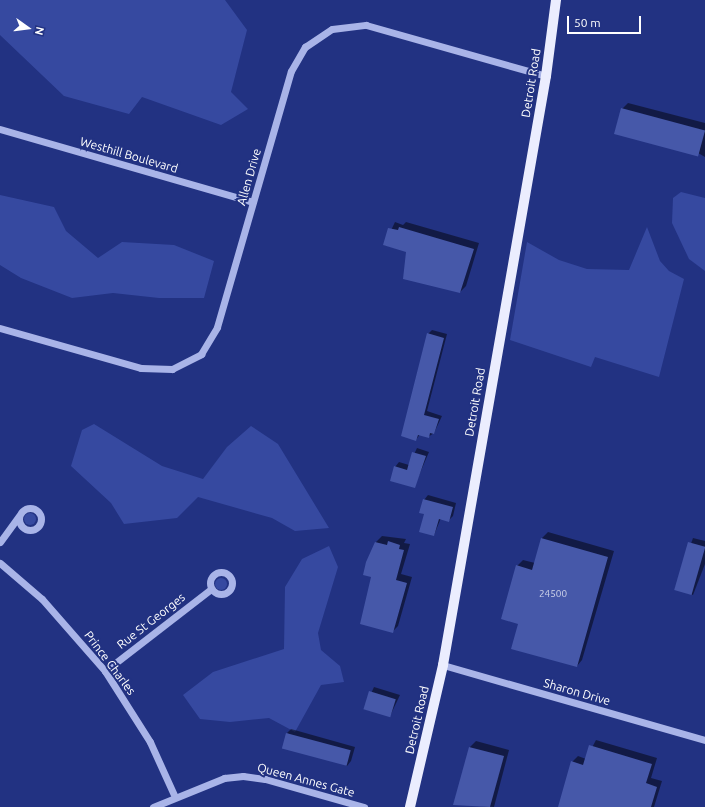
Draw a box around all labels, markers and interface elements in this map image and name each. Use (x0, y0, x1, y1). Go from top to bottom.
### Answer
north arrow (8, 8, 48, 48)
scale bar (569, 8, 643, 34)
text: 50 m (574, 16, 601, 29)
text: N (33, 25, 46, 36)
street label: Detroit Road (518, 48, 544, 118)
street label: Westhill Boulevard (78, 134, 180, 176)
street label: Allen Drive (234, 147, 264, 207)
street label: Detroit Road (462, 367, 488, 437)
house number: 24500 (539, 588, 567, 600)
street label: Rue St Georges (114, 590, 188, 652)
street label: Prince Charles (81, 628, 139, 698)
street label: Sharon Drive (542, 676, 612, 708)
street label: Detroit Road (402, 685, 432, 755)
street label: Queen Annes Gate (256, 760, 356, 800)

